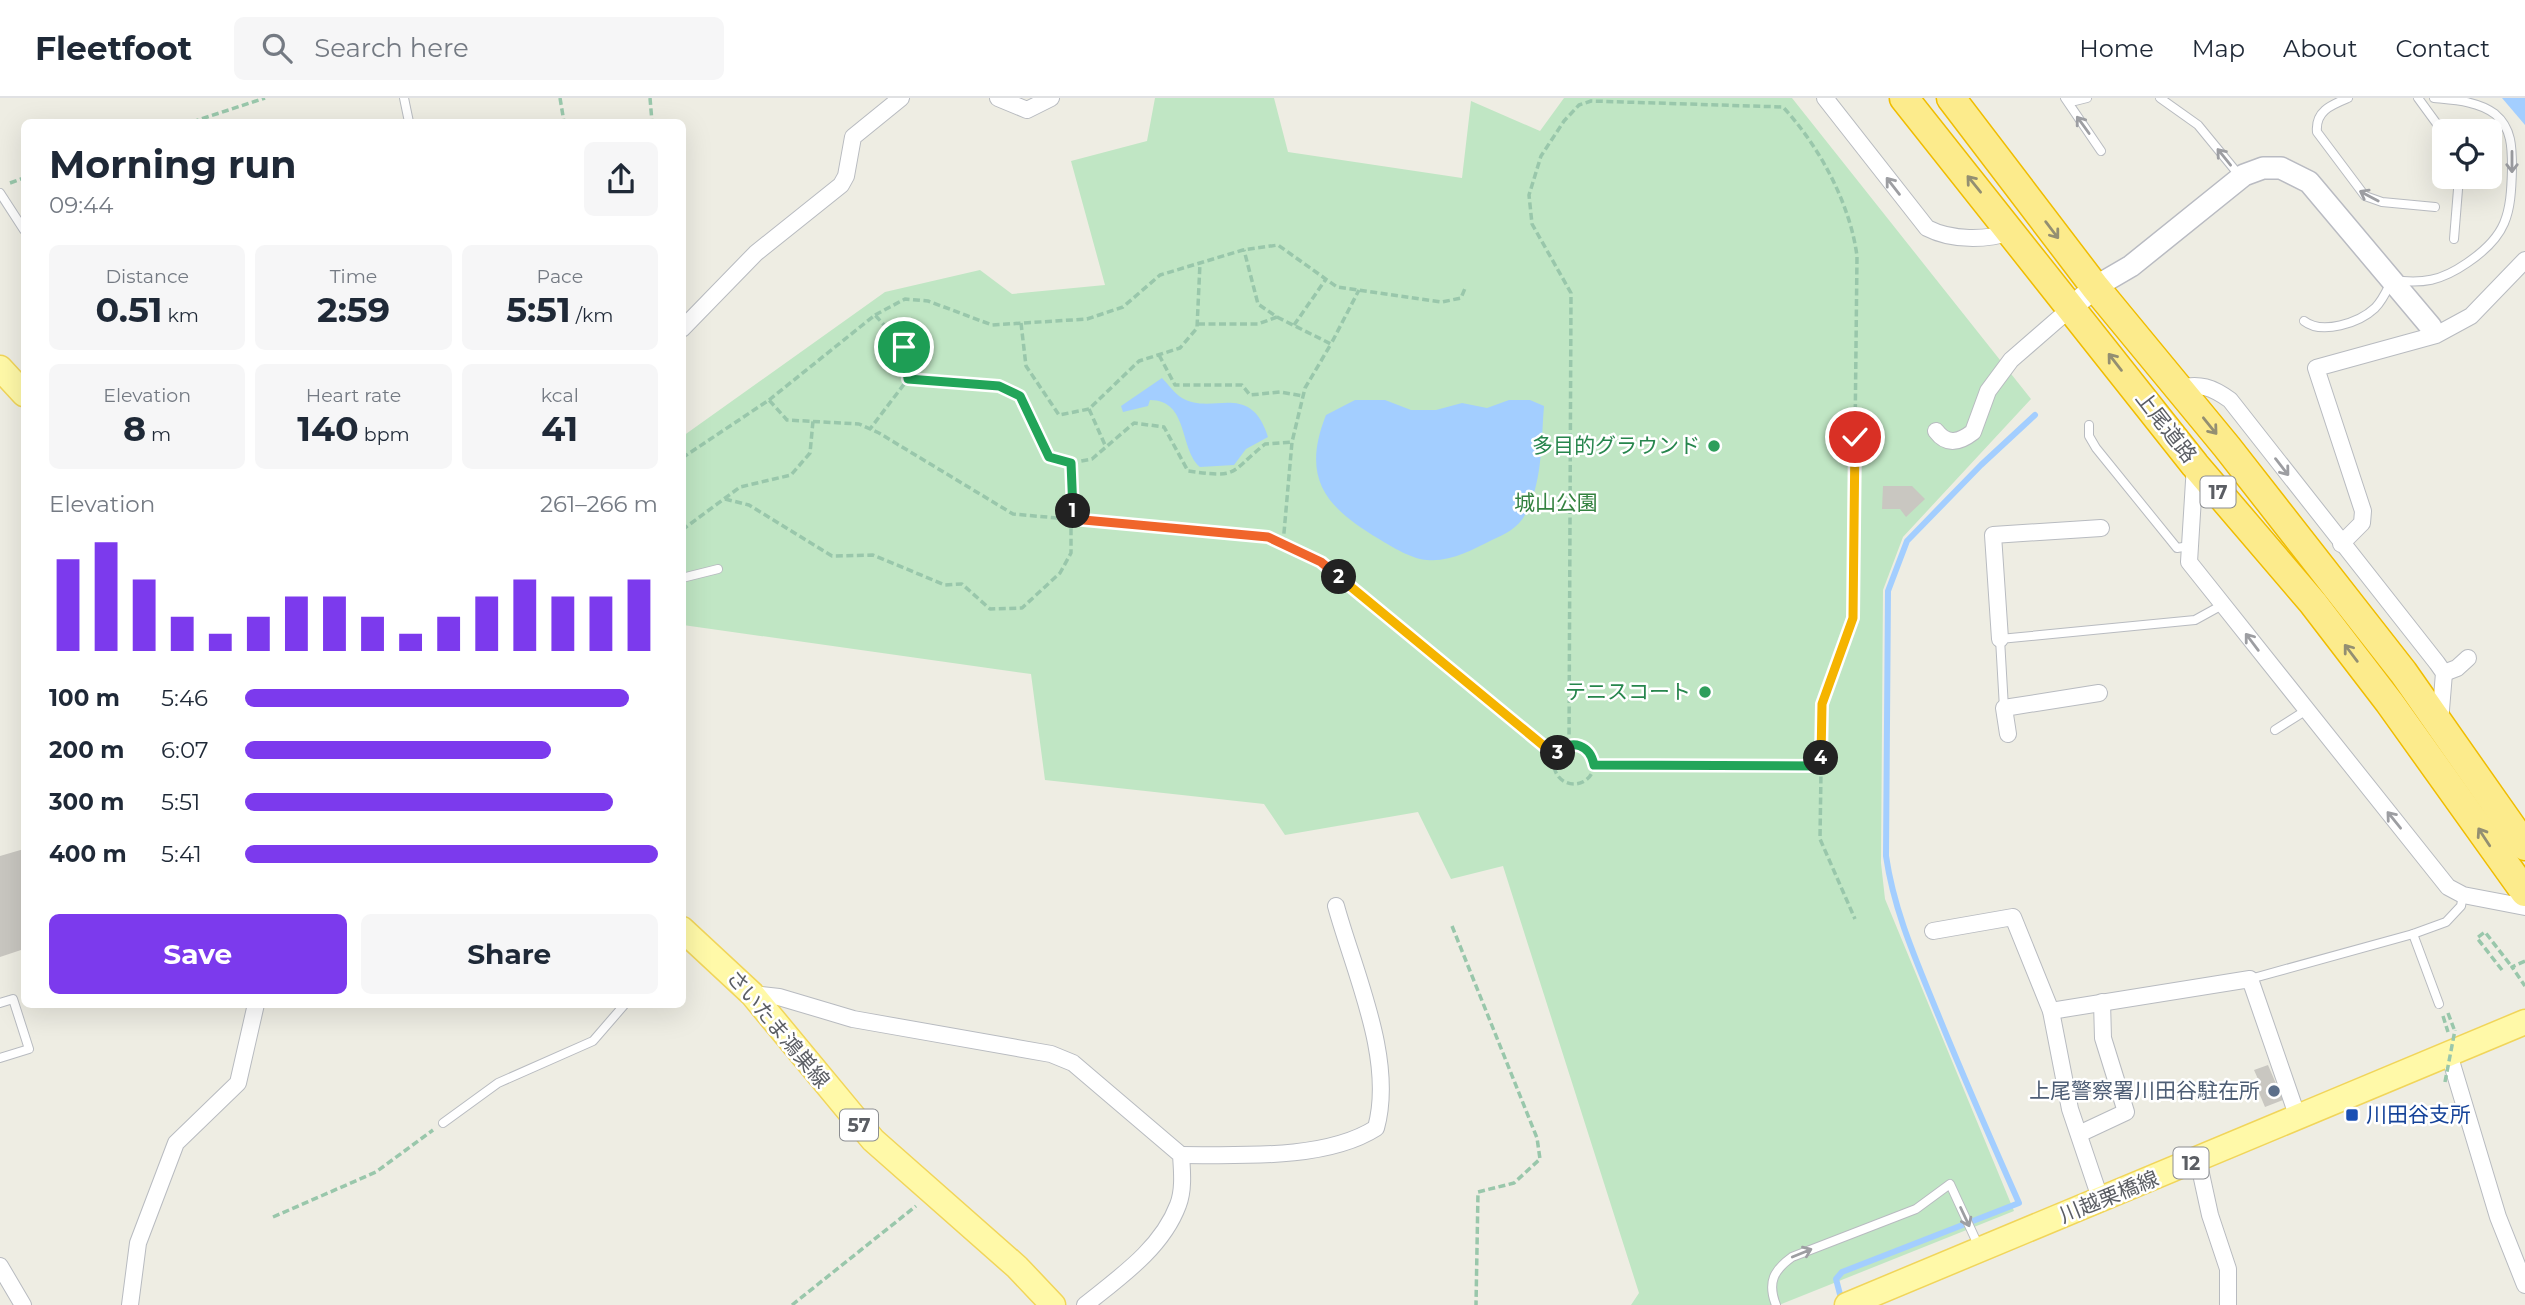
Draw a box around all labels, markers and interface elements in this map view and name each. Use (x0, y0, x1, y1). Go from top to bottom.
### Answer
search box (234, 17, 724, 80)
text: Fleetfoot (35, 28, 192, 68)
icon: search (258, 29, 296, 67)
text: Search here (314, 32, 469, 64)
text: Home (2079, 34, 2154, 63)
text: Map (2192, 34, 2245, 63)
text: About (2283, 34, 2357, 63)
text: Contact (2395, 34, 2490, 63)
one-way arrow (2075, 116, 2090, 135)
map controls (2432, 119, 2502, 189)
button: locate (2432, 119, 2502, 189)
text: Morning run (49, 141, 297, 188)
button: share (584, 142, 658, 216)
one-way arrow (2216, 148, 2232, 166)
one-way arrow (2505, 150, 2519, 173)
one-way arrow (1966, 176, 1981, 194)
one-way arrow (1885, 177, 1900, 195)
one-way arrow (2359, 189, 2379, 203)
text: 09:44 (49, 191, 114, 219)
one-way arrow (2044, 220, 2059, 239)
text: Distance (105, 265, 189, 288)
text: Time (330, 265, 377, 288)
text: Pace (537, 265, 583, 288)
text: 0.51 (95, 288, 163, 331)
text: 2:59 (317, 288, 390, 331)
text: 5:51 (506, 288, 571, 331)
text: km (163, 304, 199, 327)
text: /km (571, 304, 614, 327)
pin (874, 317, 934, 377)
icon: arrive (885, 328, 923, 366)
one-way arrow (2108, 354, 2123, 372)
text: Elevation (103, 384, 191, 407)
text: Heart rate (306, 384, 401, 407)
text: kcal (541, 384, 579, 407)
street label: 上尾道路 (2131, 386, 2202, 467)
text: 8 (123, 407, 146, 450)
text: 140 (297, 407, 359, 450)
text: 41 (541, 407, 578, 450)
pin (1825, 407, 1885, 467)
one-way arrow (2202, 417, 2218, 435)
icon: check (1836, 418, 1874, 456)
text: m (146, 423, 171, 446)
text: bpm (359, 423, 410, 446)
place label: 多目的グラウンド (1532, 433, 1700, 458)
marker: 多目的グラウンド (1706, 438, 1722, 454)
one-way arrow (2275, 458, 2290, 476)
road number: 17 (2200, 476, 2236, 508)
text: Elevation (49, 490, 155, 518)
text: 261–266 m (540, 490, 658, 518)
park label: 城山公園 (1514, 490, 1598, 515)
pin: 1 (1056, 494, 1090, 528)
text: 1 (1069, 499, 1076, 522)
pin: 2 (1322, 560, 1356, 594)
text: 2 (1333, 565, 1344, 588)
one-way arrow (2245, 633, 2260, 651)
one-way arrow (2344, 644, 2359, 662)
place label: テニスコート (1565, 679, 1691, 704)
text: 100 m (49, 684, 120, 712)
text: 5:46 (161, 684, 208, 712)
marker: テニスコート (1697, 684, 1713, 700)
text: 200 m (49, 736, 124, 764)
text: 6:07 (161, 736, 208, 764)
pin: 3 (1540, 736, 1576, 770)
pin: 4 (1804, 740, 1839, 776)
text: 3 (1552, 741, 1563, 764)
text: 4 (1814, 746, 1827, 769)
text: 300 m (49, 788, 125, 816)
text: 5:51 (161, 788, 200, 816)
one-way arrow (2386, 811, 2402, 829)
one-way arrow (2477, 828, 2491, 848)
text: 400 m (49, 840, 127, 868)
text: 5:41 (161, 840, 202, 868)
button: Save (49, 914, 347, 994)
button: Share (361, 914, 658, 994)
street label: さいたま鴻巣線 (722, 965, 835, 1093)
place label: 上尾警察署川田谷駐在所 (2029, 1078, 2260, 1103)
marker: 上尾警察署川田谷駐在所 (2266, 1083, 2282, 1099)
place label: 川田谷支所 (2366, 1102, 2471, 1127)
marker: 川田谷支所 (2344, 1107, 2360, 1123)
road number: 57 (840, 1110, 878, 1140)
road number: 12 (2174, 1148, 2208, 1178)
street label: 川越栗橋線 (2055, 1165, 2162, 1228)
one-way arrow (1959, 1206, 1972, 1227)
one-way arrow (1791, 1246, 1812, 1259)

